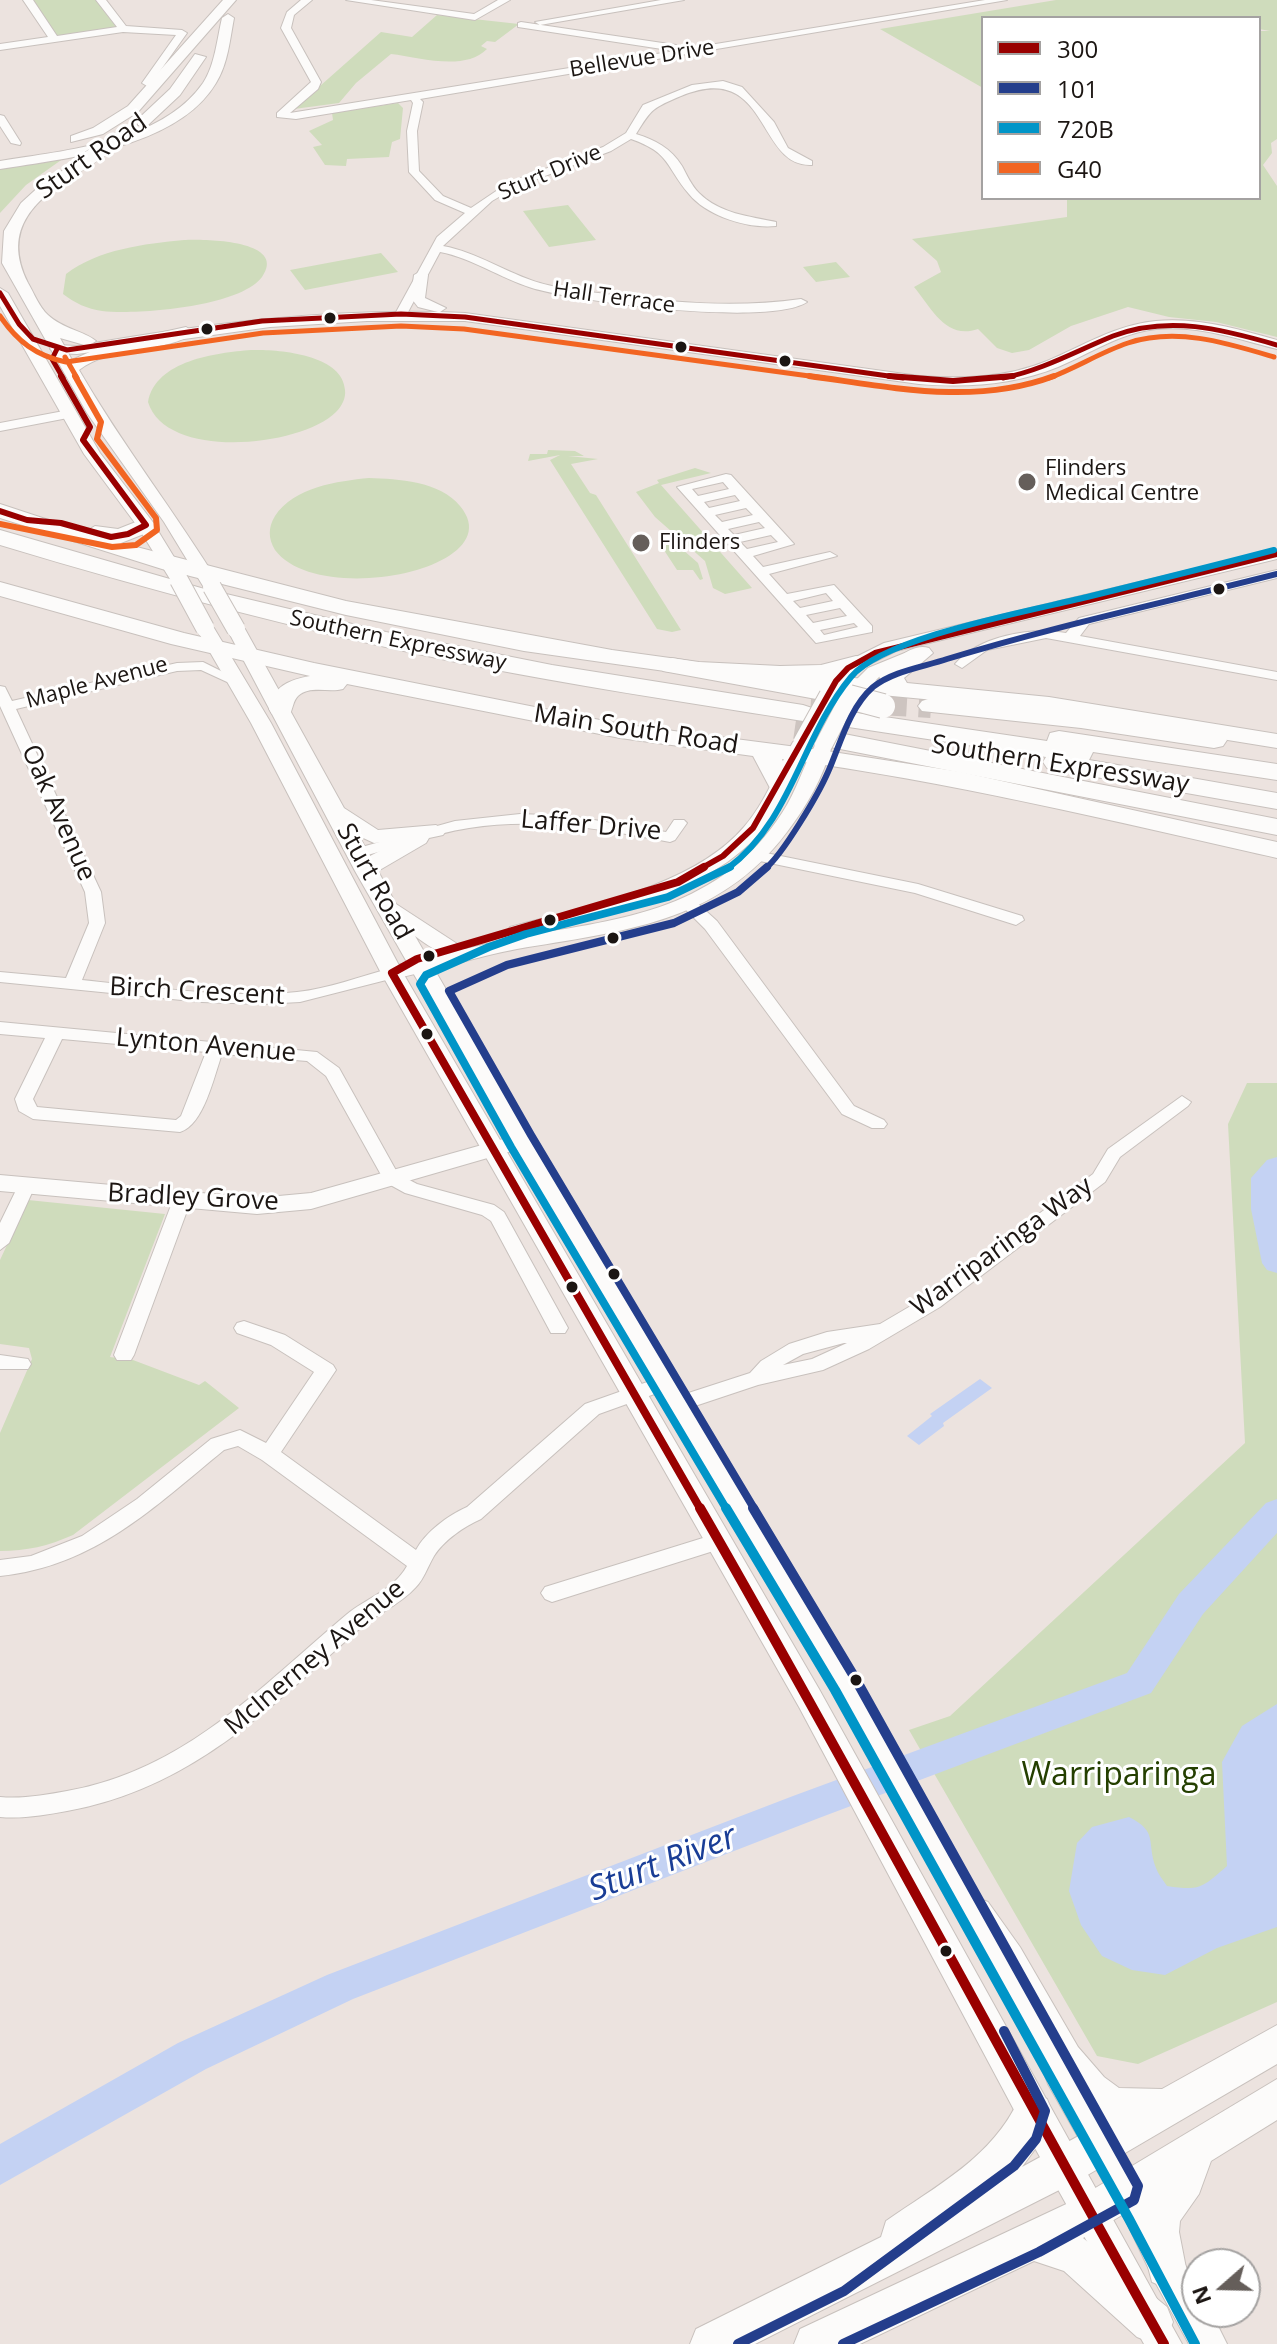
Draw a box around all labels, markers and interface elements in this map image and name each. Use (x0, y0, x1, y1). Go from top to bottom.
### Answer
legend (981, 16, 1261, 200)
text: 300 (1057, 32, 1098, 65)
street label: Bellevue Drive (568, 35, 716, 83)
text: 101 (1057, 72, 1098, 105)
street label: Sturt Road (31, 107, 153, 207)
text: 720B (1057, 112, 1114, 145)
street label: Sturt Drive (494, 139, 606, 207)
text: G40 (1057, 152, 1102, 185)
street label: Hall Terrace (551, 276, 677, 320)
unlabelled marker (322, 310, 338, 326)
unlabelled marker (199, 321, 215, 337)
unlabelled marker (673, 339, 689, 355)
unlabelled marker (777, 353, 793, 369)
place label: Flinders Medical Centre (1045, 456, 1199, 508)
marker: Flinders Medical Centre (1016, 471, 1038, 493)
place label: Flinders (659, 530, 740, 556)
marker: Flinders (630, 532, 652, 554)
unlabelled marker (1211, 581, 1227, 597)
street label: Southern Expressway (287, 605, 509, 677)
street label: Maple Avenue (23, 651, 171, 715)
street label: Main South Road (531, 698, 741, 762)
street label: Southern Expressway (929, 729, 1191, 801)
street label: Oak Avenue (14, 740, 102, 886)
street label: Laffer Drive (519, 804, 663, 848)
street label: Sturt Road (329, 818, 419, 946)
unlabelled marker (542, 912, 558, 928)
unlabelled marker (605, 930, 621, 946)
unlabelled marker (421, 948, 437, 964)
street label: Birch Crescent (109, 972, 285, 1012)
street label: Lynton Avenue (115, 1023, 297, 1069)
unlabelled marker (419, 1026, 435, 1042)
street label: Warriparinga Way (905, 1171, 1099, 1323)
street label: Bradley Grove (107, 1178, 279, 1218)
unlabelled marker (606, 1266, 622, 1282)
unlabelled marker (564, 1279, 580, 1295)
street label: McInerney Avenue (219, 1574, 411, 1742)
unlabelled marker (848, 1672, 864, 1688)
park label: Warriparinga (1022, 1757, 1216, 1795)
water label: Sturt River (583, 1817, 743, 1911)
unlabelled marker (938, 1943, 954, 1959)
north arrow (1181, 2248, 1261, 2328)
text: N (1183, 2282, 1217, 2309)

